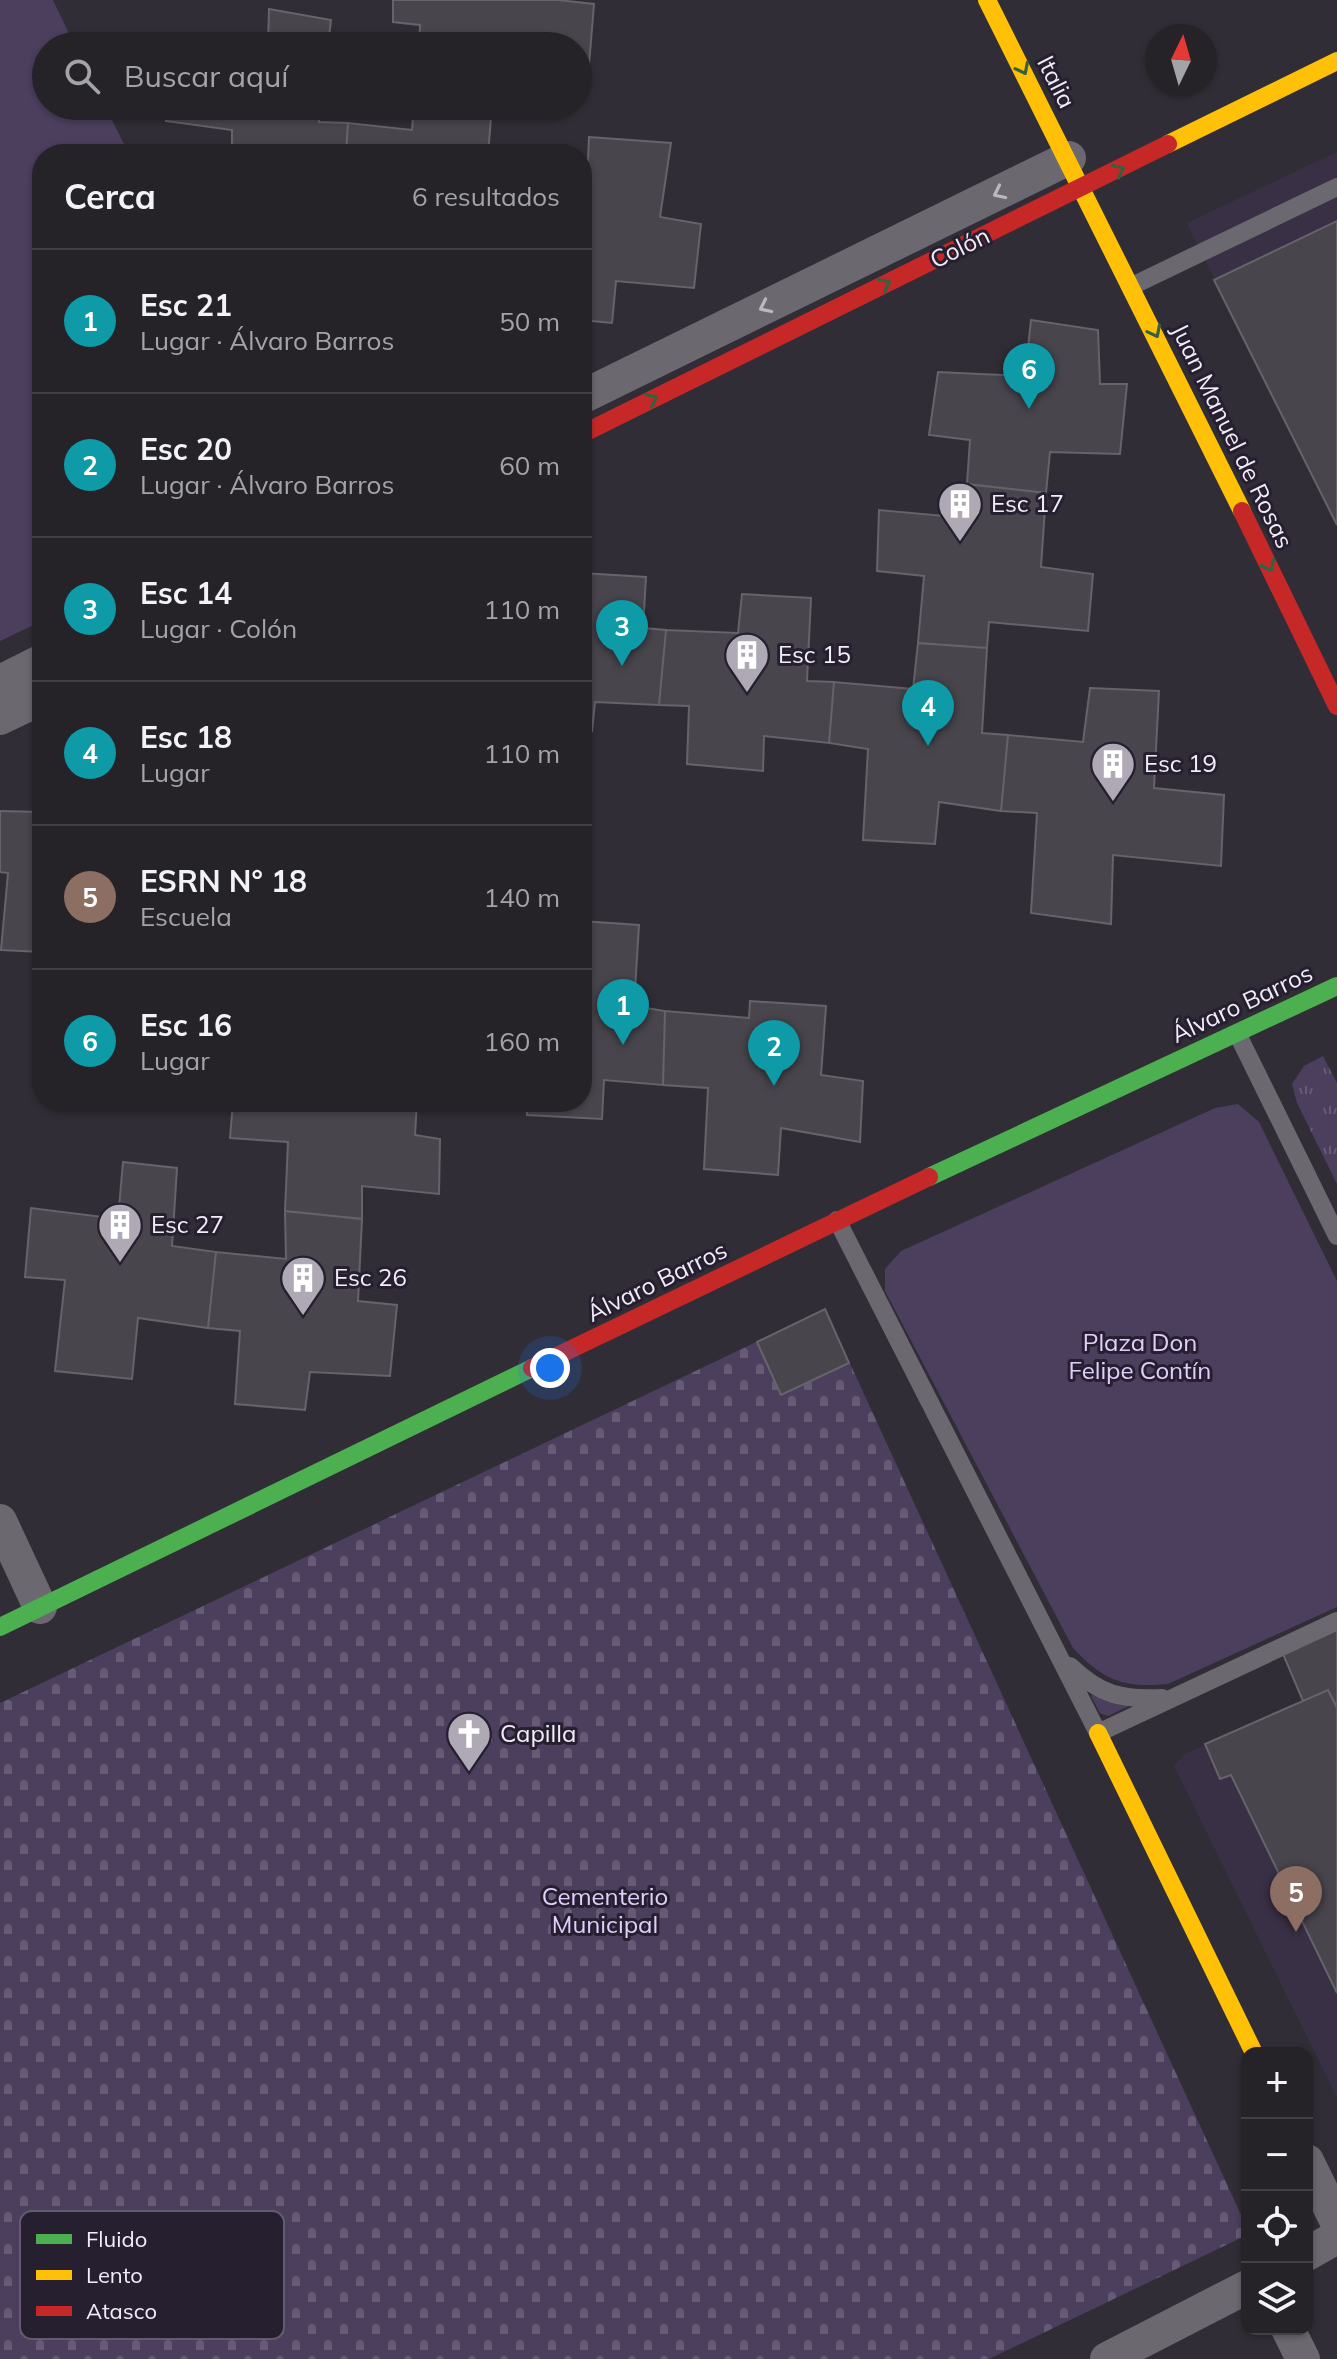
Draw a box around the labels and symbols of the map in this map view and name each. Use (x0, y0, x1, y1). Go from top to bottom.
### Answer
north arrow (1145, 24, 1217, 96)
street label: Italia (1031, 50, 1083, 113)
one-way arrow (1013, 61, 1028, 76)
one-way arrow (1110, 164, 1125, 179)
one-way arrow (992, 183, 1007, 198)
street label: Colón (925, 220, 994, 274)
one-way arrow (877, 279, 892, 294)
one-way arrow (759, 297, 774, 313)
street label: Juan Manuel de Rosas (1165, 318, 1300, 553)
one-way arrow (1146, 324, 1161, 339)
pin: 6 (1003, 343, 1055, 409)
one-way arrow (644, 393, 658, 409)
building icon: Esc 17 (936, 480, 984, 543)
place label: Esc 17 (991, 488, 1064, 518)
one-way arrow (1259, 558, 1275, 572)
pin: 3 (596, 600, 648, 666)
building icon: Esc 15 (723, 631, 771, 694)
place label: Esc 15 (778, 639, 851, 669)
pin: 4 (902, 680, 954, 746)
building icon: Esc 19 (1089, 740, 1137, 803)
place label: Esc 19 (1144, 748, 1217, 778)
street label: Álvaro Barros (1166, 957, 1317, 1049)
pin: 1 (597, 979, 649, 1045)
pin: 2 (748, 1020, 800, 1086)
building icon: Esc 27 (96, 1201, 144, 1264)
place label: Esc 27 (151, 1209, 224, 1239)
street label: Álvaro Barros (582, 1234, 732, 1328)
building icon: Esc 26 (279, 1254, 327, 1317)
place label: Esc 26 (334, 1262, 407, 1292)
park label: Plaza Don Felipe Contín (1069, 1327, 1211, 1385)
your location (530, 1348, 570, 1388)
church icon: Capilla (445, 1710, 493, 1773)
place label: Capilla (500, 1718, 576, 1748)
pin: 5 (1270, 1866, 1322, 1932)
park label: Cementerio Municipal (542, 1881, 668, 1939)
legend (20, 2211, 284, 2339)
text: Fluido (86, 2225, 147, 2253)
text: Lento (86, 2261, 143, 2289)
text: Atasco (86, 2297, 157, 2325)

